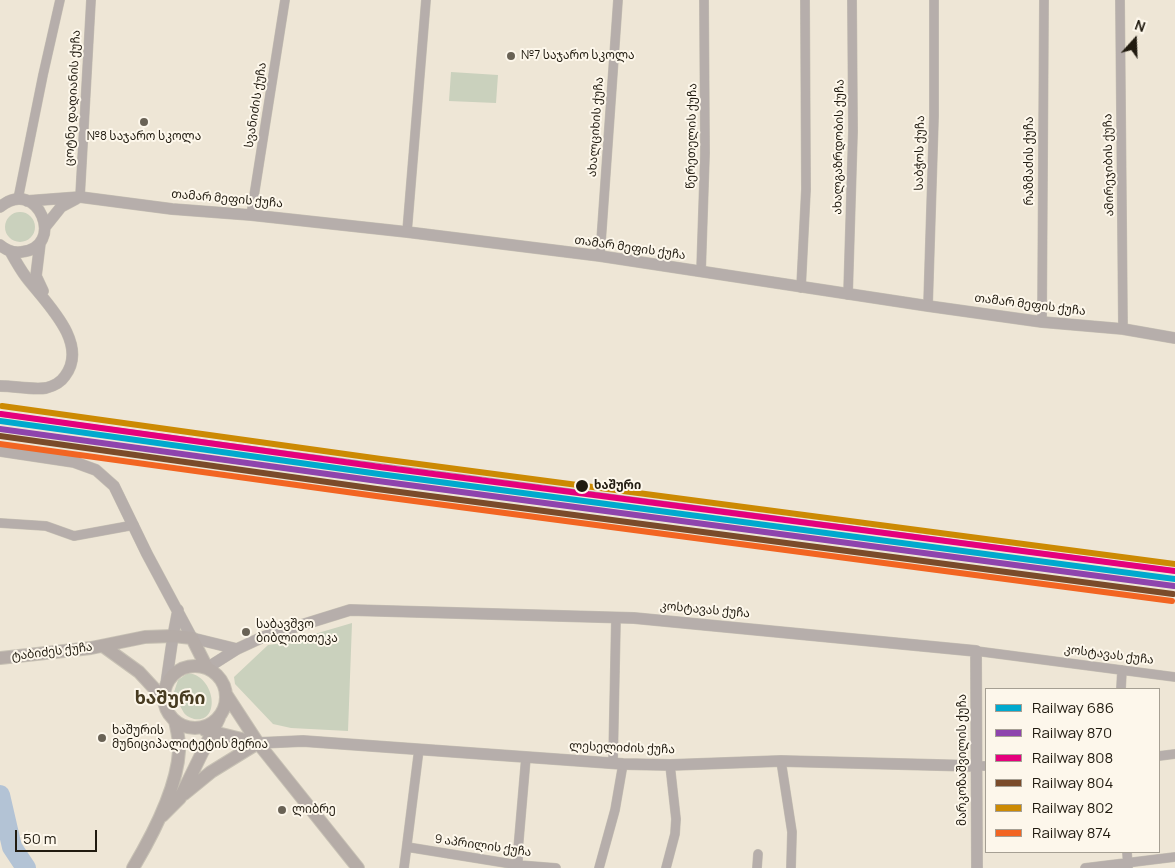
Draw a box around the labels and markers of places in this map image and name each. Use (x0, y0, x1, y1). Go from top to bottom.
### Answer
place label: №7 საჯარო სკოლა (521, 49, 635, 63)
marker: №7 საჯარო სკოლა (505, 50, 517, 62)
marker: №8 საჯარო სკოლა (138, 116, 150, 128)
place label: №8 საჯარო სკოლა (87, 130, 201, 144)
marker: ხაშური (574, 478, 590, 494)
place label: ხაშური (594, 479, 641, 493)
place label: საბავშვო ბიბლიოთეკა (256, 618, 338, 646)
marker: საბავშვო ბიბლიოთეკა (240, 626, 252, 638)
place label: ხაშურის მუნიციპალიტეტის მერია (112, 724, 268, 752)
marker: ხაშურის მუნიციპალიტეტის მერია (96, 732, 108, 744)
place label: ლიბრე (292, 803, 336, 817)
marker: ლიბრე (276, 804, 288, 816)

